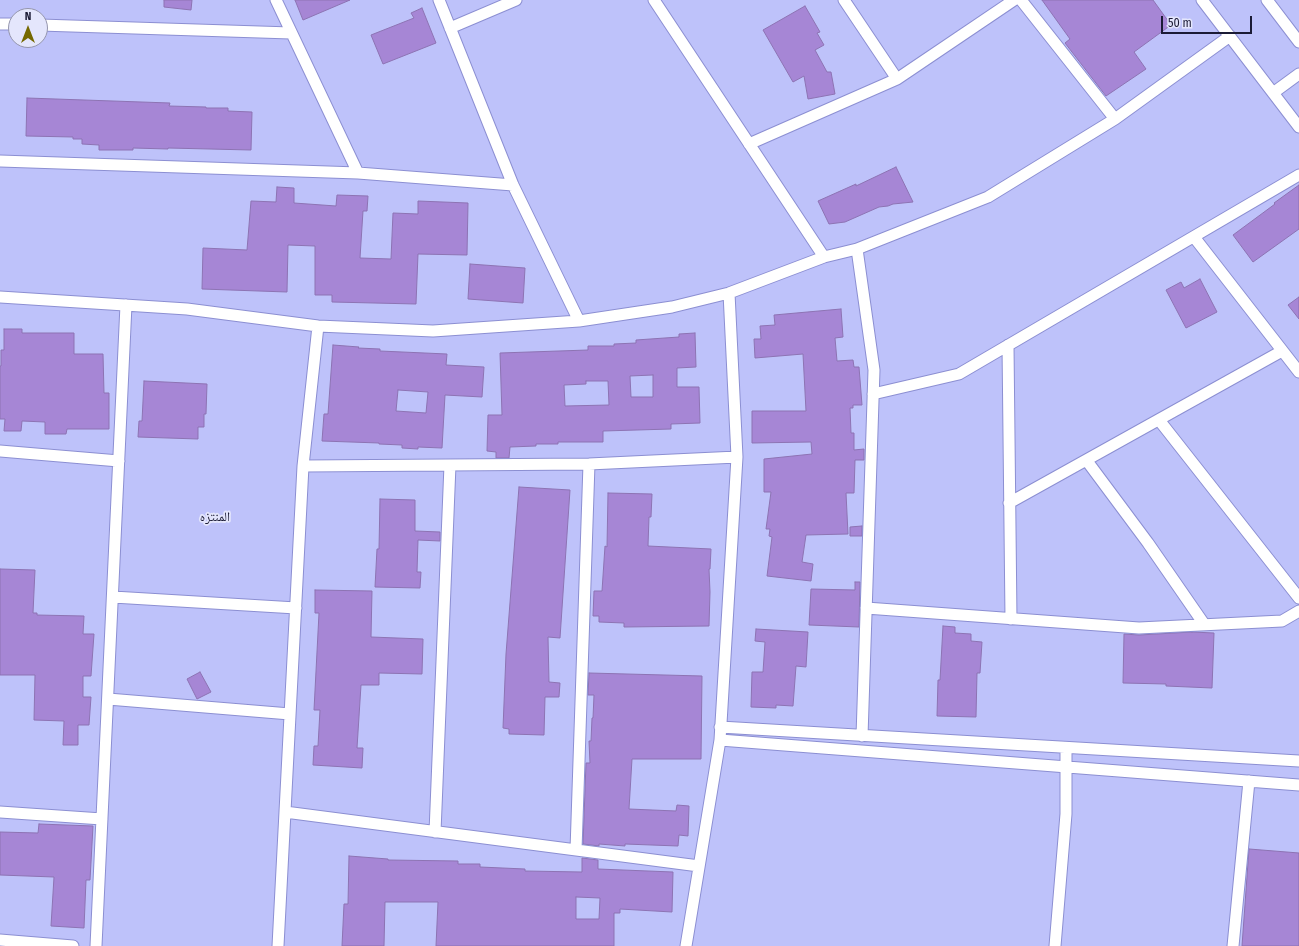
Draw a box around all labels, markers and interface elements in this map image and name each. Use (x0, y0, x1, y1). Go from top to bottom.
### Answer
north arrow (8, 8, 48, 48)
scale bar (1163, 8, 1254, 34)
text: N (25, 10, 31, 23)
text: 50 m (1168, 16, 1192, 30)
district label: المنتزه (200, 509, 230, 525)

